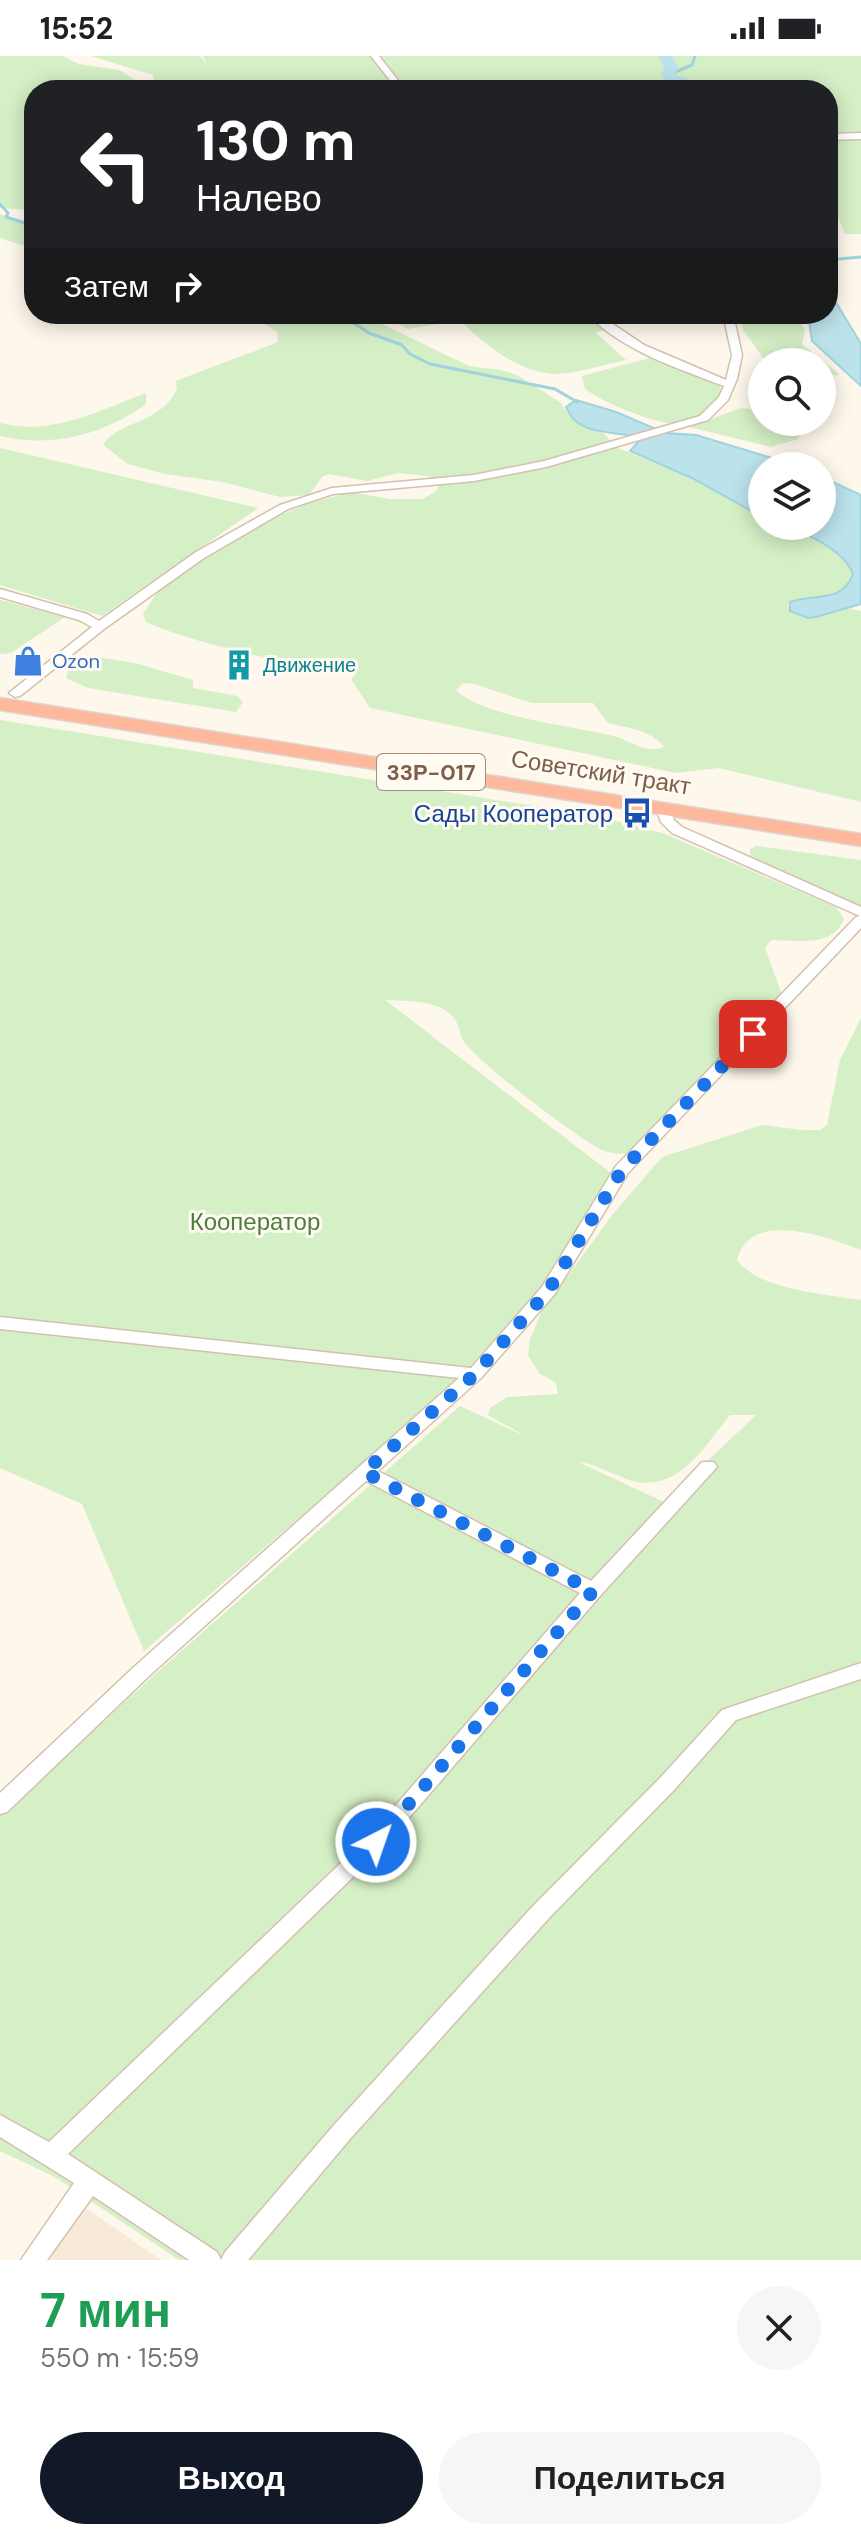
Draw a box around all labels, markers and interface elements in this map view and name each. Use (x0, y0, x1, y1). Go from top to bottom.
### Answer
text: 15:52 (40, 9, 113, 48)
text: 130 m (196, 104, 355, 177)
icon: left (64, 112, 168, 216)
text: Налево (196, 175, 322, 222)
icon: right (165, 264, 209, 308)
text: Затем (64, 267, 149, 306)
map controls (748, 348, 836, 540)
button: search (748, 348, 836, 436)
button: layers (748, 452, 836, 540)
shop icon: Ozon (11, 644, 45, 678)
place label: Ozon (52, 648, 100, 674)
building icon: Движение (222, 648, 256, 682)
place label: Движение (263, 652, 356, 678)
street label: Советский тракт (509, 742, 693, 802)
road number: 33Р-017 (377, 754, 485, 790)
bus stop icon: Сады Кооператор (620, 796, 654, 830)
place label: Сады Кооператор (414, 798, 613, 829)
pin (719, 1000, 787, 1068)
icon: arrive (731, 1012, 775, 1056)
park label: Кооператор (190, 1206, 320, 1237)
position arrow (334, 1800, 418, 1884)
text: 7 мин (40, 2279, 171, 2342)
button: close (737, 2286, 821, 2370)
text: 550 m · 15:59 (40, 2341, 199, 2375)
button: Выход (40, 2432, 423, 2524)
button: Поделиться (439, 2432, 821, 2524)

